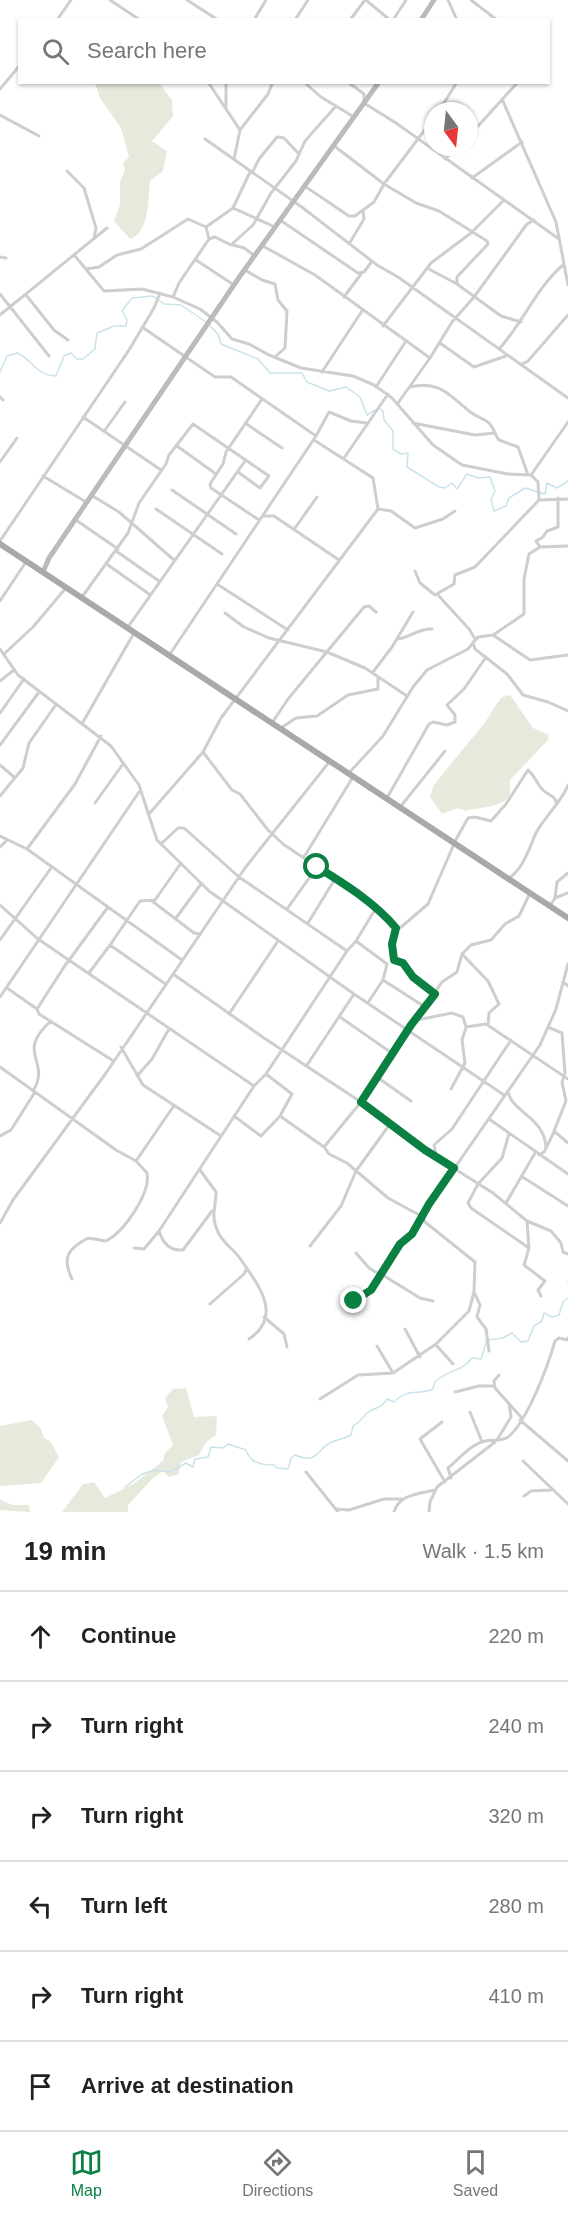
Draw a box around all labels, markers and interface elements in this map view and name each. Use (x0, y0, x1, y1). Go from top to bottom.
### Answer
search box (18, 18, 550, 84)
icon: search (39, 35, 72, 68)
text: Search here (87, 38, 207, 63)
north arrow (424, 102, 478, 156)
route start (303, 853, 329, 879)
route end (340, 1287, 366, 1313)
text: 19 min (24, 1536, 106, 1566)
text: Walk · 1.5 km (423, 1540, 544, 1562)
icon: ahead (24, 1620, 57, 1653)
text: Continue (81, 1623, 176, 1648)
text: 220 m (488, 1625, 544, 1647)
icon: right (24, 1710, 57, 1743)
text: Turn right (81, 1713, 183, 1738)
text: 240 m (488, 1715, 544, 1737)
icon: right (24, 1800, 57, 1833)
text: Turn right (81, 1803, 183, 1828)
text: 320 m (488, 1805, 544, 1827)
icon: left (24, 1890, 57, 1923)
text: Turn left (81, 1893, 167, 1918)
text: 280 m (488, 1895, 544, 1917)
icon: right (24, 1980, 57, 2013)
text: Turn right (81, 1983, 183, 2008)
text: 410 m (488, 1985, 544, 2007)
icon: arrive (24, 2070, 57, 2103)
text: Arrive at destination (81, 2073, 294, 2098)
tab: Map (70, 2146, 103, 2200)
tab: Directions (242, 2146, 313, 2200)
tab: Saved (453, 2146, 498, 2200)

